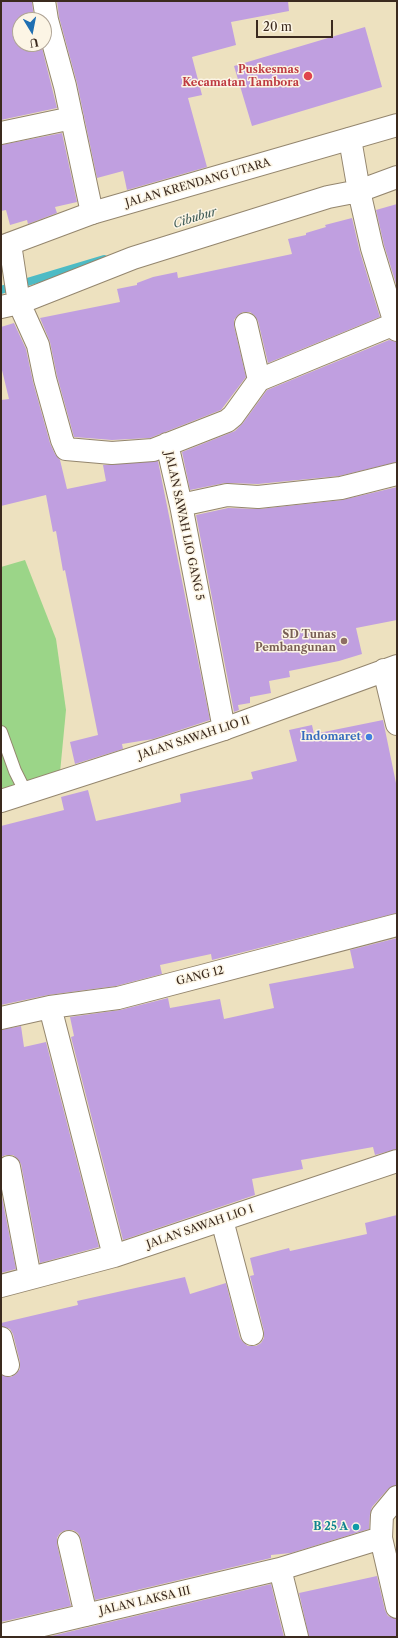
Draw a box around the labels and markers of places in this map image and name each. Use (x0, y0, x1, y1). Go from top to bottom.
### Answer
place label: Puskesmas Kecamatan Tambora (182, 63, 299, 89)
marker: Puskesmas Kecamatan Tambora (302, 70, 314, 82)
place label: SD Tunas Pembangunan (255, 628, 336, 654)
marker: SD Tunas Pembangunan (339, 636, 349, 646)
place label: Indomaret (301, 730, 361, 744)
marker: Indomaret (364, 732, 374, 742)
place label: B 25 A (313, 1520, 348, 1534)
marker: B 25 A (351, 1522, 361, 1532)

